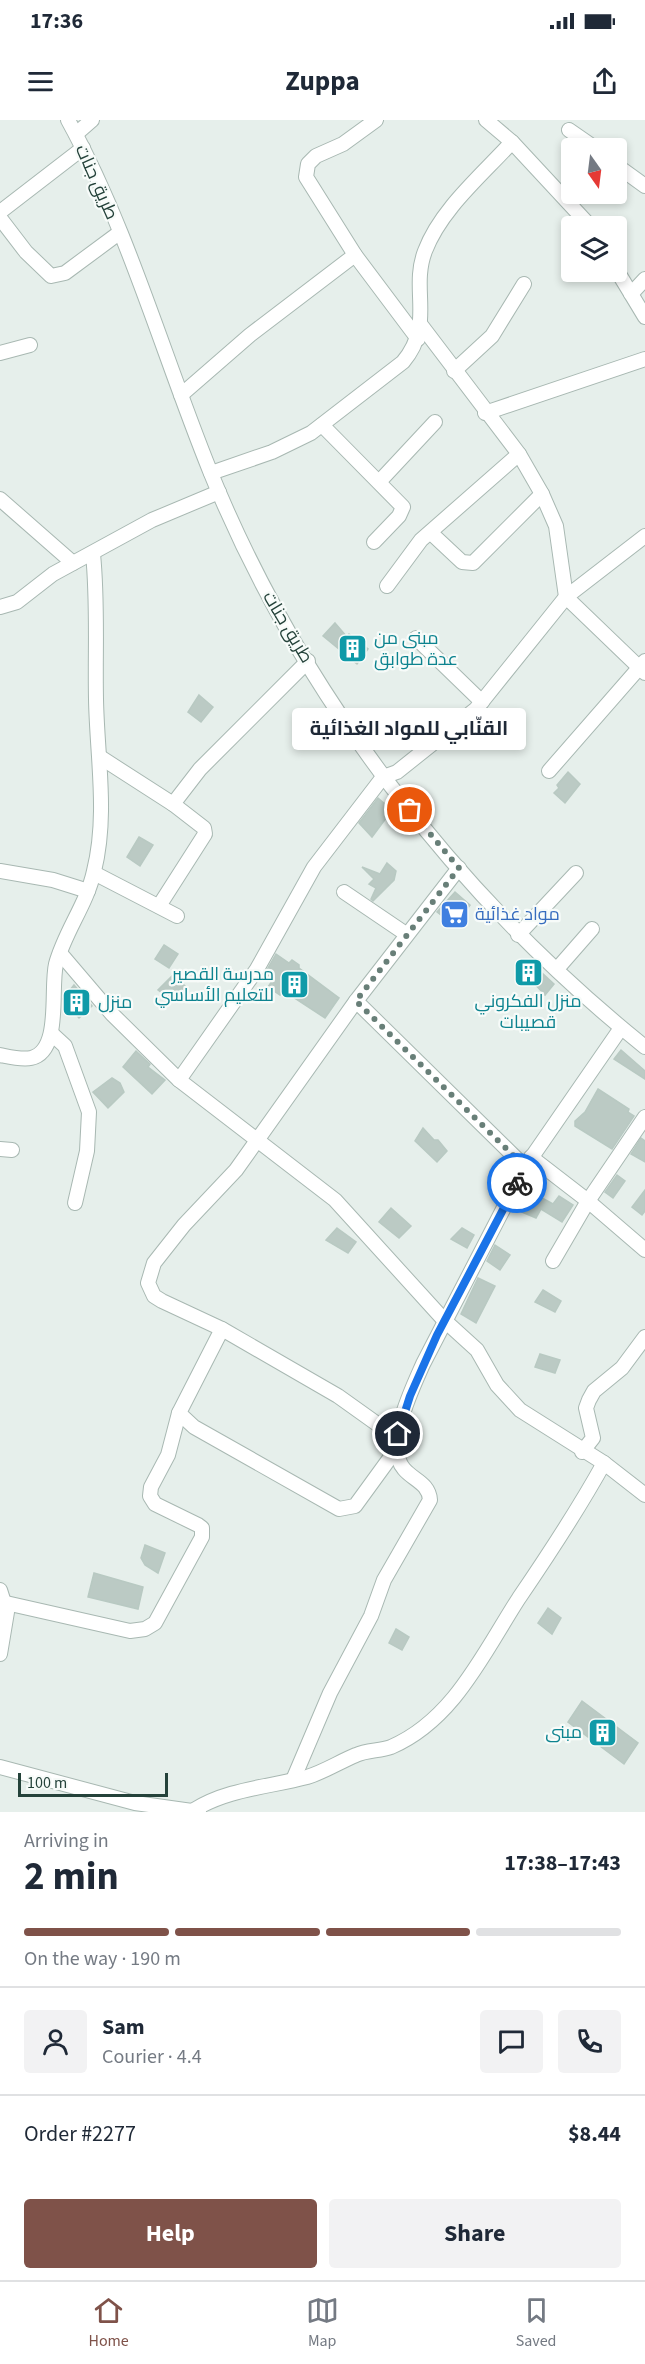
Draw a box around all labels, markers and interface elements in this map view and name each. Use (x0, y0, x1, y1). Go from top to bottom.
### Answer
text: 17:36 (30, 5, 83, 37)
text: Zuppa (285, 62, 360, 101)
icon: menu (24, 65, 57, 98)
icon: share (588, 65, 621, 98)
north arrow (561, 138, 627, 204)
map controls (561, 138, 627, 282)
street label: طريق جنات (69, 141, 124, 224)
button: layers (561, 216, 627, 282)
street label: طريق جنات (256, 587, 319, 668)
place label: مبنى من عدة طوابق (374, 626, 458, 672)
building icon: مبنى من عدة طوابق (337, 632, 369, 664)
callout: القنّابي للمواد الغذائية (293, 708, 527, 750)
text: القنّابي للمواد الغذائية (310, 715, 508, 743)
pin (384, 784, 435, 835)
icon: bag (393, 793, 426, 826)
supermarket icon: مواد غذائية (438, 898, 470, 930)
place label: مواد غذائية (475, 902, 560, 927)
building icon: منزل الفكروني قصيبات (512, 956, 544, 988)
place label: مدرسة القصير للتعليم الأساسي (155, 962, 274, 1008)
building icon: مدرسة القصير للتعليم الأساسي (279, 968, 311, 1000)
building icon: منزل (61, 986, 93, 1018)
place label: منزل الفكروني قصيبات (475, 989, 581, 1035)
place label: منزل (98, 990, 132, 1015)
courier (487, 1153, 547, 1213)
icon: bike (501, 1167, 534, 1200)
pin (372, 1408, 423, 1459)
icon: home (381, 1417, 414, 1450)
building icon: مبنى (587, 1716, 619, 1748)
place label: مبنى (545, 1720, 582, 1745)
scale bar (18, 1770, 168, 1798)
text: 100 m (27, 1772, 67, 1794)
text: Arriving in (24, 1827, 109, 1855)
text: 17:38–17:43 (504, 1847, 621, 1879)
text: 2 min (24, 1849, 119, 1905)
text: On the way · 190 m (24, 1945, 181, 1973)
button: person (24, 2010, 87, 2073)
button: chat (480, 2010, 543, 2073)
button: phone (558, 2010, 621, 2073)
text: Sam (102, 2011, 145, 2043)
text: Courier · 4.4 (102, 2043, 202, 2071)
text: Order #2277 (24, 2118, 136, 2150)
text: $8.44 (568, 2118, 621, 2150)
button: Help (24, 2199, 317, 2268)
button: Share (329, 2199, 621, 2268)
tab: Home (88, 2294, 129, 2352)
tab: Map (306, 2294, 339, 2352)
tab: Saved (516, 2294, 557, 2352)

